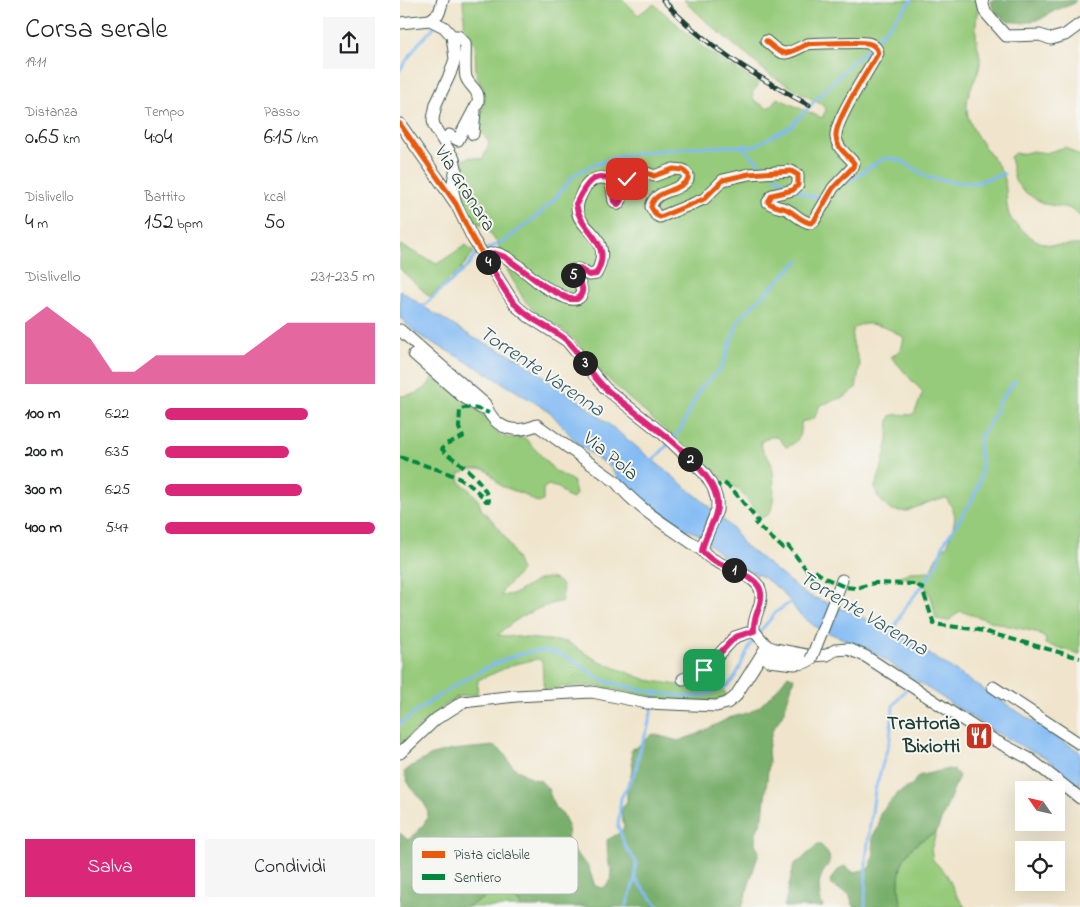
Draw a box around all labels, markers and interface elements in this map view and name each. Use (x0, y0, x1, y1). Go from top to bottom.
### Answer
text: Corsa serale (25, 10, 168, 51)
button: share (323, 17, 375, 69)
text: 19:11 (25, 50, 46, 74)
text: Distanza (25, 102, 78, 123)
text: Tempo (144, 102, 184, 123)
text: Passo (264, 102, 300, 123)
text: 0.65 (25, 123, 60, 153)
text: 4:04 (144, 123, 173, 153)
text: 6:15 (264, 123, 293, 153)
text: km (60, 129, 80, 150)
text: /km (293, 129, 318, 150)
street label: Via Granara (425, 139, 502, 238)
pin (606, 158, 648, 200)
icon: check (613, 165, 641, 193)
text: Dislivello (25, 187, 74, 208)
text: Battito (144, 187, 185, 208)
text: kcal (264, 187, 286, 208)
text: 4 (25, 208, 34, 238)
text: 152 (144, 208, 173, 238)
text: 50 (264, 208, 285, 238)
text: m (34, 214, 48, 235)
text: bpm (173, 214, 203, 235)
pin: 4 (476, 250, 500, 274)
text: 4 (486, 252, 491, 273)
pin: 5 (560, 262, 586, 288)
text: Dislivello (25, 265, 81, 289)
text: 231–235 m (311, 265, 375, 289)
text: 5 (569, 265, 578, 286)
water label: Torrente Varenna (472, 319, 610, 426)
pin: 3 (572, 350, 598, 376)
text: 3 (583, 353, 588, 374)
text: 100 m (25, 402, 60, 426)
text: 6:22 (105, 402, 129, 426)
street label: Via Pola (575, 425, 644, 488)
text: 200 m (25, 440, 63, 464)
text: 6:35 (105, 440, 129, 464)
pin: 2 (678, 446, 702, 472)
text: 2 (687, 449, 694, 470)
text: 300 m (25, 478, 62, 502)
text: 6:25 (105, 478, 131, 502)
text: 400 m (25, 516, 62, 540)
text: 5:47 (105, 516, 129, 540)
pin: 1 (722, 558, 746, 582)
text: 1 (732, 560, 737, 581)
water label: Torrente Varenna (793, 564, 934, 665)
pin (683, 649, 725, 691)
icon: arrive (690, 656, 718, 684)
place label: Trattoria Bixiotti (887, 710, 960, 762)
restaurant icon: Trattoria Bixiotti (964, 721, 994, 751)
north arrow (1015, 781, 1065, 831)
map controls (1015, 781, 1065, 891)
legend (412, 837, 578, 894)
button: Salva (25, 839, 195, 897)
button: Condividi (205, 839, 375, 897)
button: locate (1015, 841, 1065, 891)
text: Pista ciclabile (454, 845, 531, 866)
text: Sentiero (454, 868, 501, 889)

